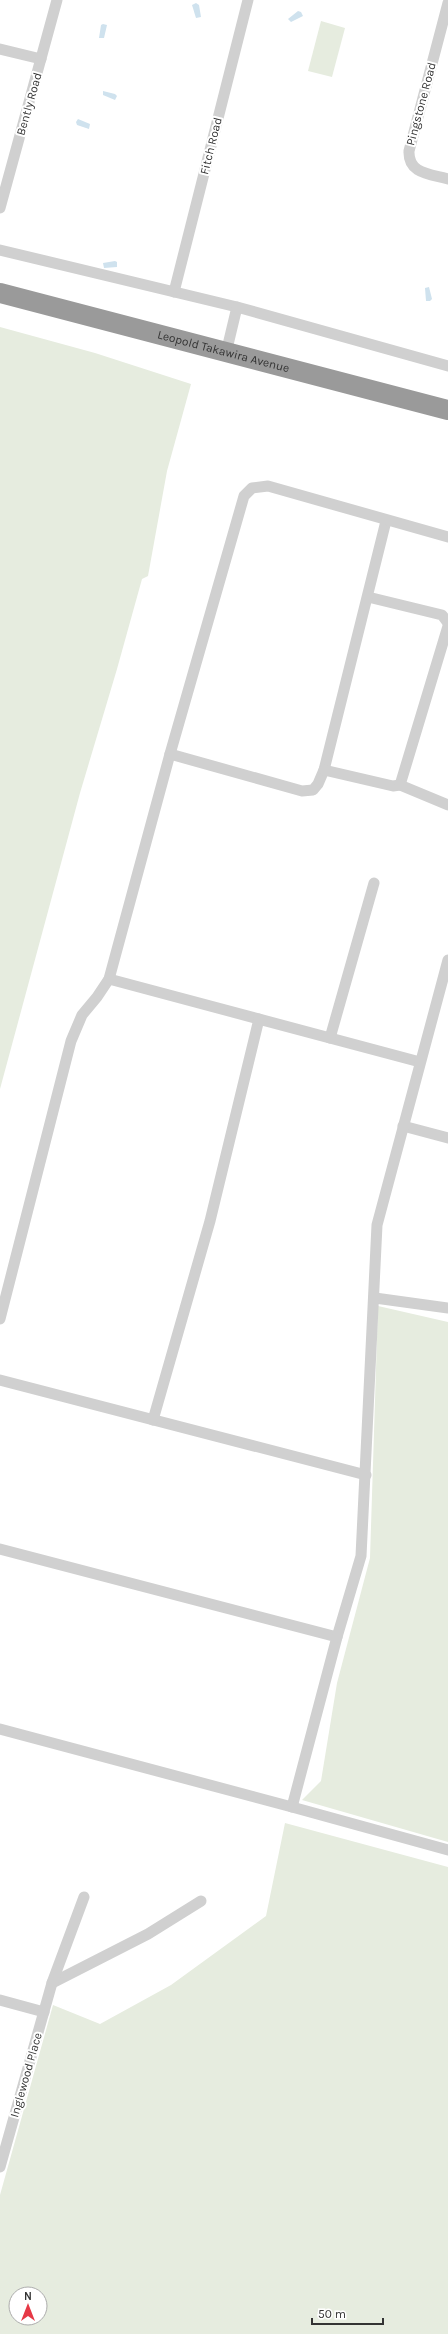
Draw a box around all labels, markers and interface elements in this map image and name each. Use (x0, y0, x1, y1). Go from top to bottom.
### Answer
street label: Pingstone Road (403, 61, 439, 147)
street label: Bently Road (13, 71, 45, 137)
street label: Fitch Road (197, 116, 225, 176)
street label: Leopold Takawira Avenue (156, 327, 291, 375)
street label: Inglewood Place (7, 2031, 45, 2119)
north arrow (8, 2286, 48, 2326)
text: N (24, 2290, 32, 2303)
scale bar (312, 2300, 383, 2326)
text: 50 m (318, 2307, 346, 2321)

